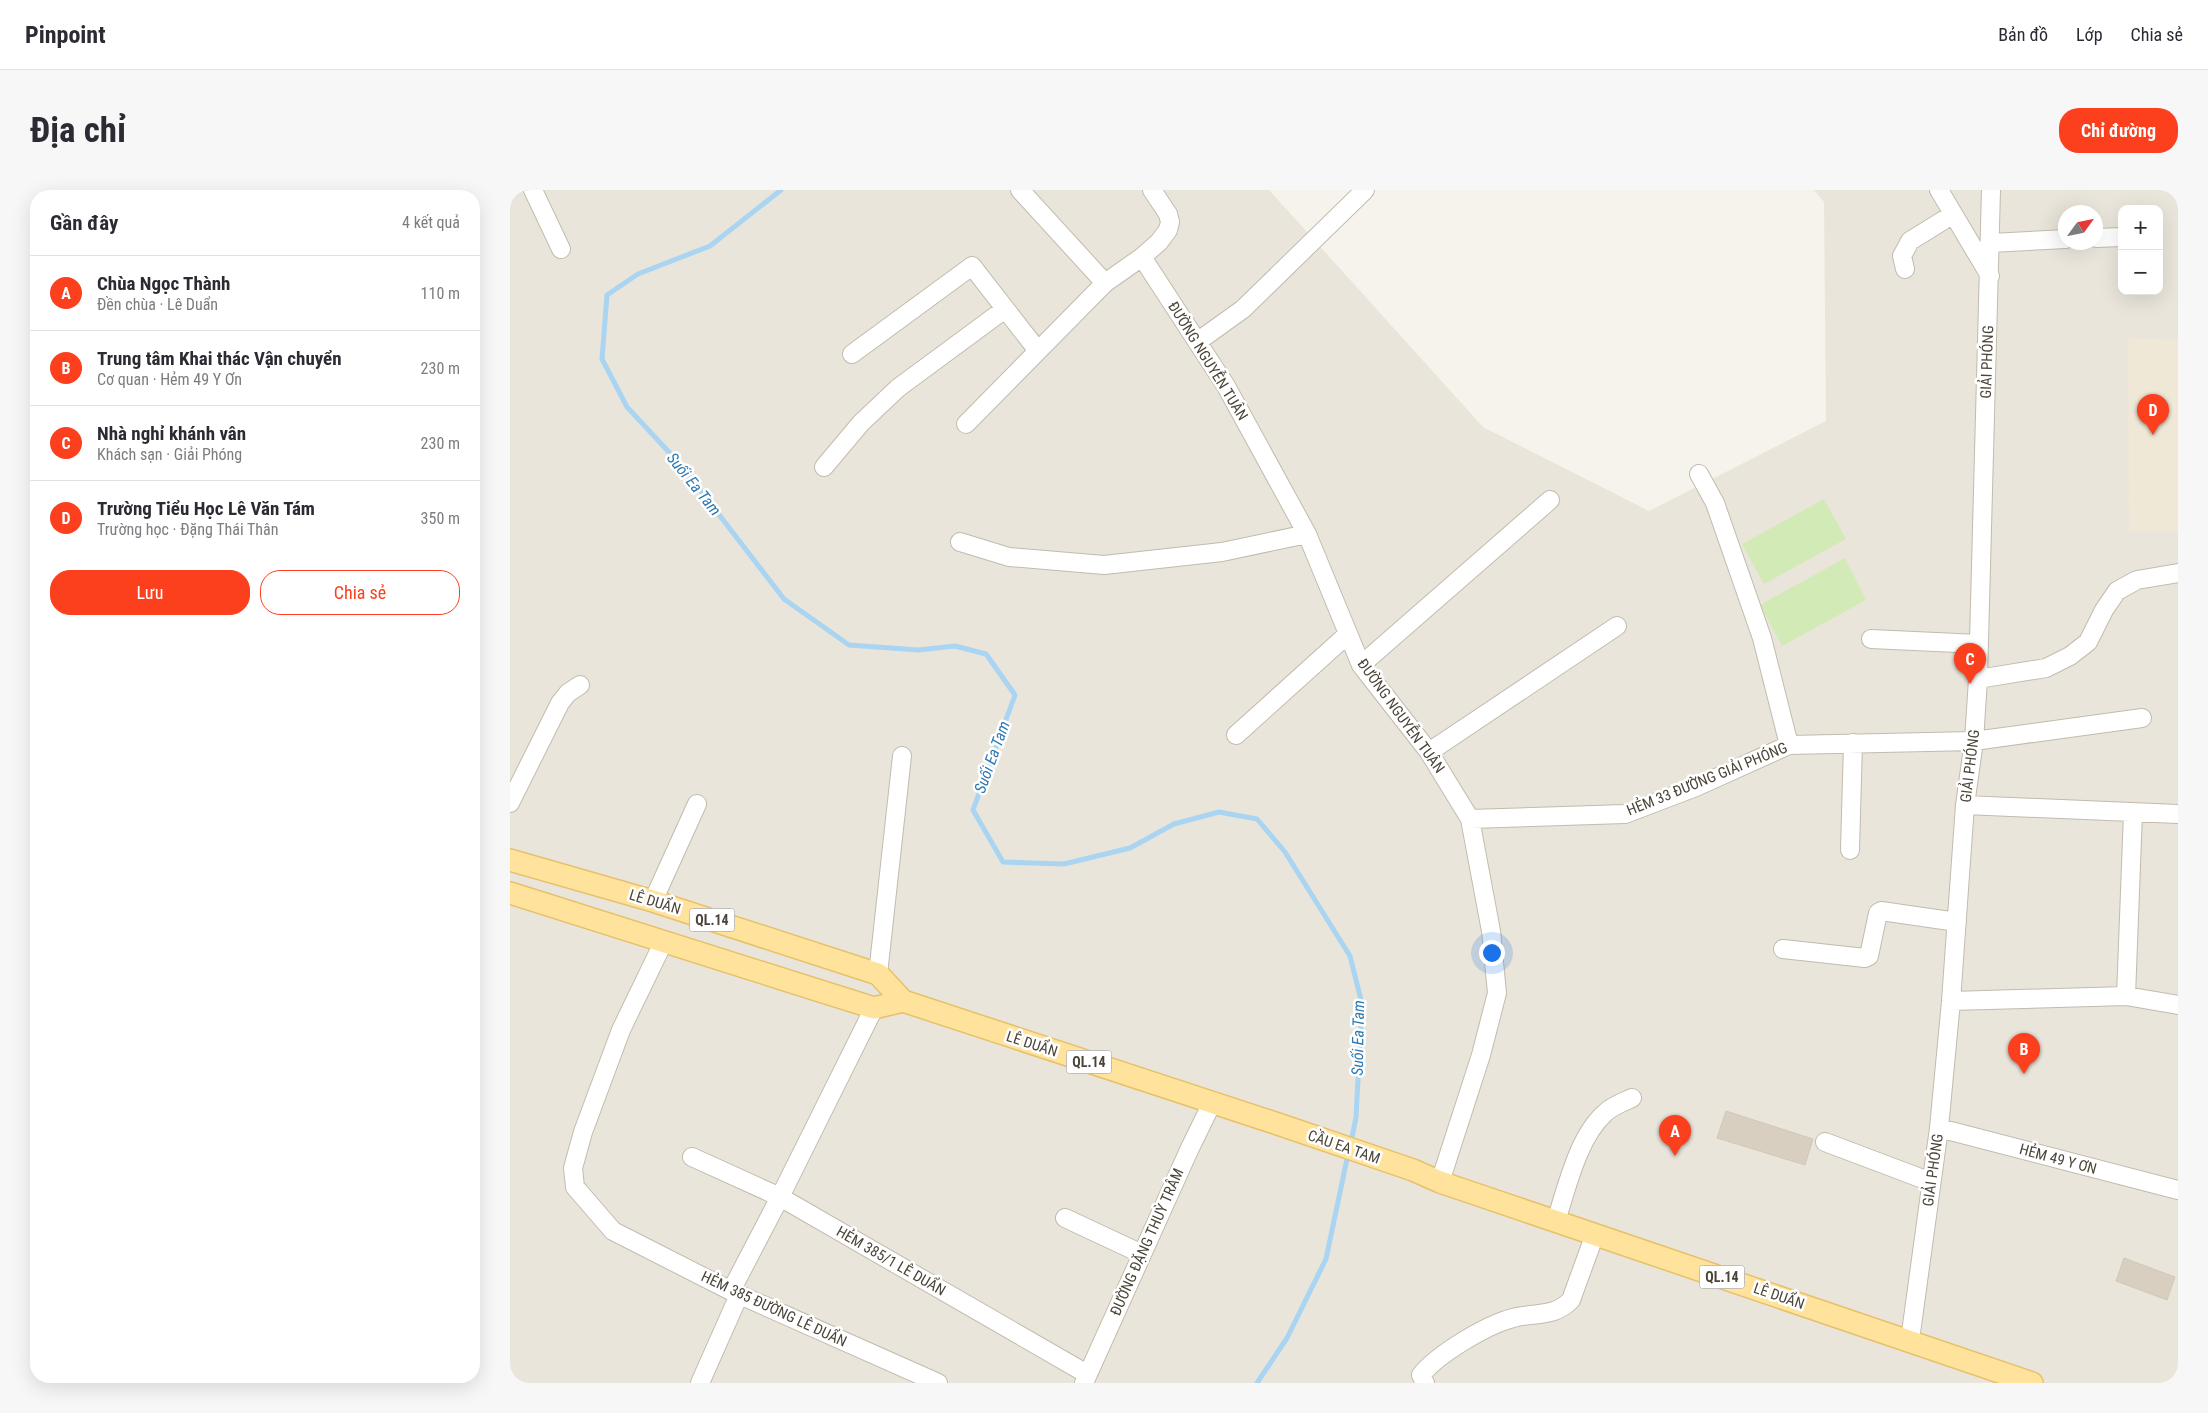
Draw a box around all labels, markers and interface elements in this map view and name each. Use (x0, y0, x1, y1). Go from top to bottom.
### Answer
text: Pinpoint (25, 21, 106, 49)
text: Bản đồ (1998, 24, 2048, 45)
text: Lớp (2076, 24, 2103, 45)
text: Chia sẻ (2131, 24, 2183, 45)
button: Chỉ đường (2059, 108, 2178, 153)
text: Địa chỉ (30, 110, 126, 151)
north arrow (2058, 205, 2103, 250)
map controls (2118, 205, 2163, 295)
button: + (2118, 205, 2163, 250)
text: Gần đây (50, 211, 118, 235)
text: 4 kết quả (402, 213, 460, 232)
button: − (2118, 250, 2163, 295)
text: Chùa Ngọc Thành (97, 272, 230, 295)
text: A (61, 284, 71, 303)
text: 110 m (421, 284, 460, 303)
text: Đền chùa · Lê Duẩn (97, 295, 218, 314)
street label: ĐƯỜNG NGUYỄN TUÂN (1164, 298, 1253, 424)
street label: GIẢI PHÓNG (1977, 325, 1997, 399)
text: Trung tâm Khai thác Vận chuyển (97, 347, 342, 370)
text: B (62, 359, 70, 378)
text: 230 m (421, 359, 460, 378)
text: Cơ quan · Hẻm 49 Y Ơn (97, 370, 242, 389)
pin: D (2137, 394, 2169, 435)
text: Nhà nghỉ khánh vân (97, 422, 246, 445)
text: C (61, 434, 71, 453)
text: 230 m (421, 434, 460, 453)
text: Khách sạn · Giải Phóng (97, 445, 242, 464)
water label: Suối Ea Tam (663, 449, 725, 519)
text: Trường Tiểu Học Lê Văn Tám (97, 497, 315, 520)
text: D (61, 509, 71, 528)
text: 350 m (421, 509, 460, 528)
text: Trường học · Đặng Thái Thân (97, 520, 278, 539)
button: Lưu (50, 570, 250, 615)
button: Chia sẻ (260, 570, 460, 615)
pin: C (1954, 643, 1986, 684)
street label: ĐƯỜNG NGUYỄN TUÂN (1354, 655, 1449, 777)
water label: Suối Ea Tam (970, 718, 1014, 796)
street label: GIẢI PHÓNG (1957, 728, 1983, 804)
street label: HẺM 33 ĐƯỜNG GIẢI PHÓNG (1624, 738, 1790, 819)
street label: LÊ DUẨN (627, 885, 683, 918)
road number: QL.14 (690, 908, 734, 932)
your location (1479, 940, 1505, 966)
water label: Suối Ea Tam (1348, 1000, 1368, 1076)
street label: LÊ DUẨN (1004, 1026, 1060, 1061)
pin: B (2008, 1033, 2040, 1074)
road number: QL.14 (1066, 1050, 1112, 1074)
pin: A (1659, 1115, 1691, 1156)
street label: CẦU EA TAM (1305, 1126, 1383, 1168)
street label: GIẢI PHÓNG (1919, 1132, 1947, 1208)
street label: HẺM 49 Y ƠN (2017, 1139, 2099, 1178)
street label: ĐƯỜNG ĐẶNG THUỲ TRÂM (1106, 1166, 1188, 1318)
street label: HẺM 385/1 LÊ DUẨN (833, 1222, 949, 1300)
street label: HẺM 385 ĐƯỜNG LÊ DUẨN (698, 1266, 850, 1351)
road number: QL.14 (1700, 1266, 1744, 1288)
street label: LÊ DUẨN (1751, 1278, 1807, 1313)

